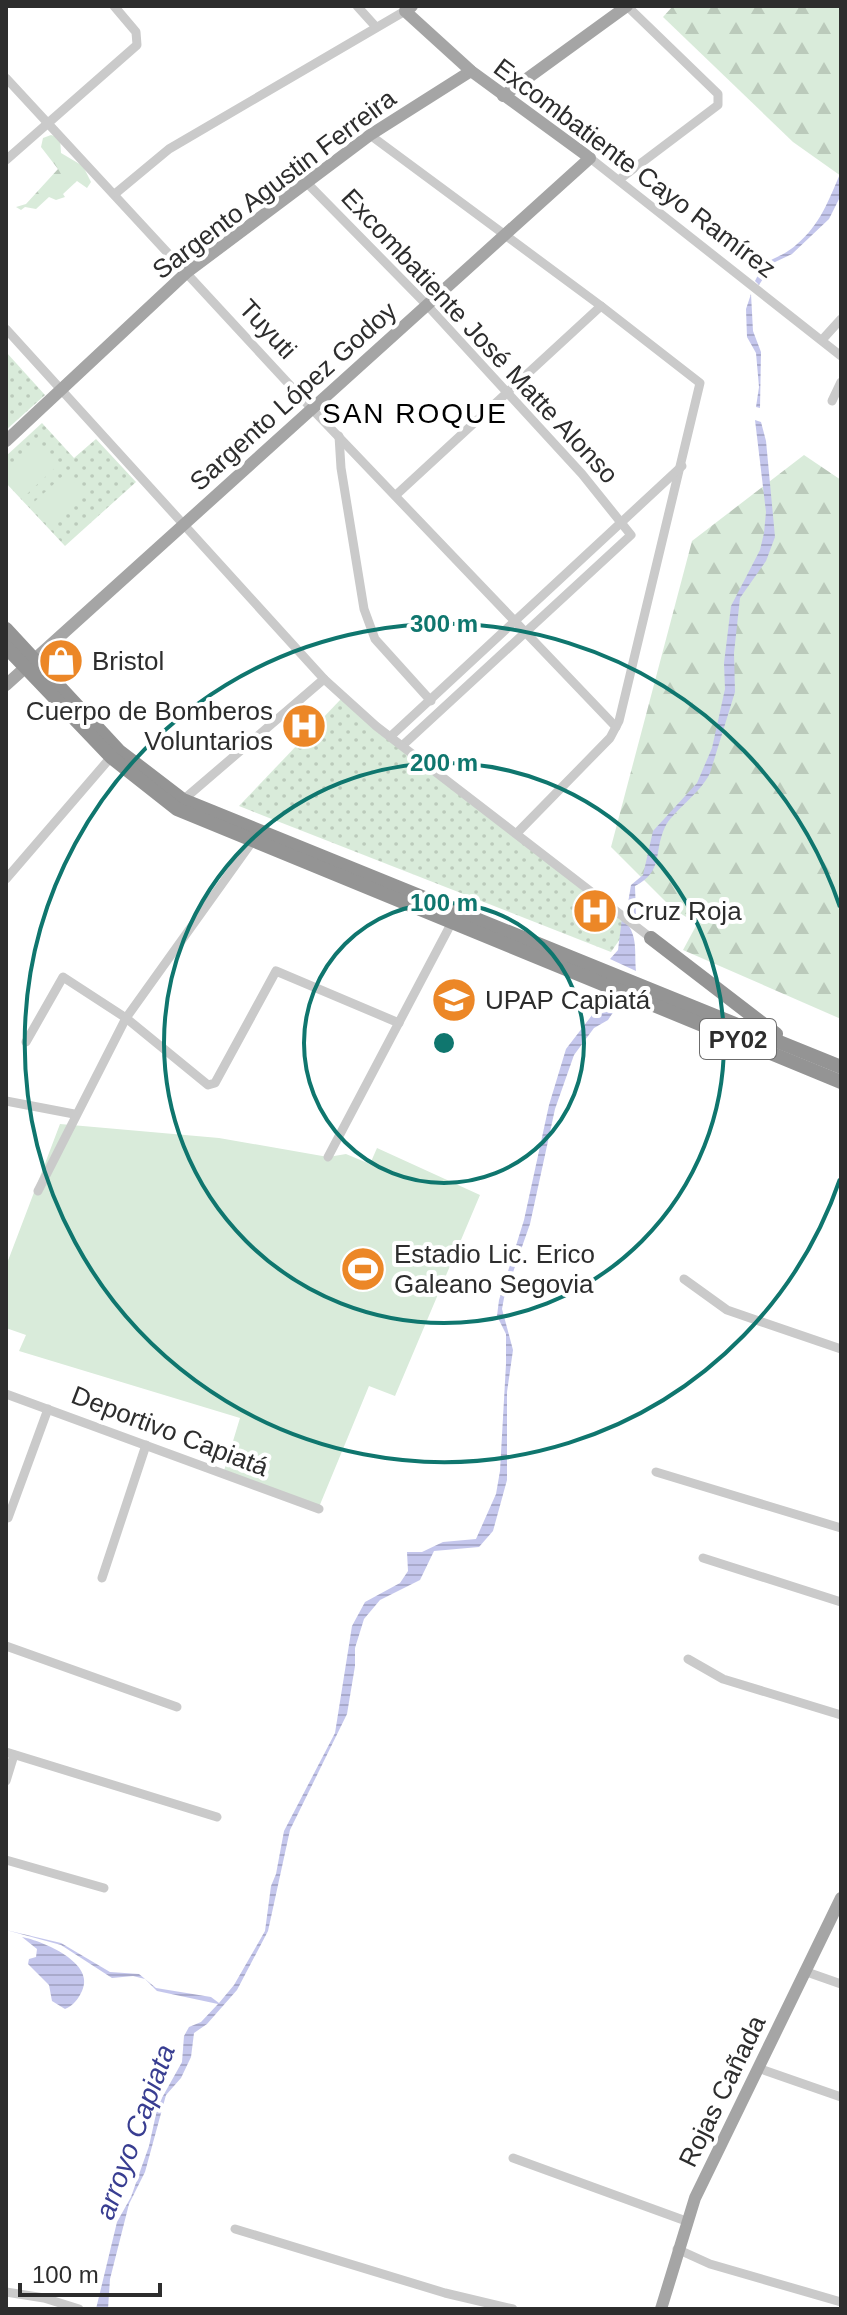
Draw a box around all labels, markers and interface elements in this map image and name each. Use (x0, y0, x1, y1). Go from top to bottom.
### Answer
street label: Excombatiente Cayo Ramírez (488, 52, 782, 284)
street label: Sargento Agustin Ferreira (147, 83, 402, 285)
street label: Excombatiente José Matte Alonso (335, 183, 625, 489)
street label: Tuyuti (233, 293, 303, 365)
street label: Sargento López Godoy (184, 295, 402, 497)
district label: SAN ROQUE (322, 398, 508, 429)
text: 300 m (410, 610, 478, 637)
shop icon: Bristol (37, 637, 85, 685)
place label: Bristol (92, 646, 164, 676)
place label: Cuerpo de Bomberos Voluntarios (26, 696, 273, 756)
hospital icon: Cuerpo de Bomberos Voluntarios (280, 702, 328, 750)
text: 200 m (410, 749, 478, 776)
hospital icon: Cruz Roja (571, 887, 619, 935)
text: 100 m (410, 889, 478, 916)
place label: Cruz Roja (626, 896, 742, 926)
school or university icon: UPAP Capiatá (430, 976, 478, 1024)
place label: UPAP Capiatá (485, 985, 651, 1015)
road number: PY02 (700, 1019, 776, 1059)
centre of rings (430, 1029, 458, 1057)
place label: Estadio Lic. Erico Galeano Segovia (394, 1239, 595, 1299)
sports icon: Estadio Lic. Erico Galeano Segovia (339, 1245, 387, 1293)
street label: Deportivo Capiatá (67, 1380, 273, 1482)
street label: Rojas Cañada (672, 2010, 772, 2172)
water label: arroyo Capiata (89, 2040, 181, 2224)
scale bar (20, 2247, 160, 2297)
text: 100 m (32, 2261, 99, 2288)

